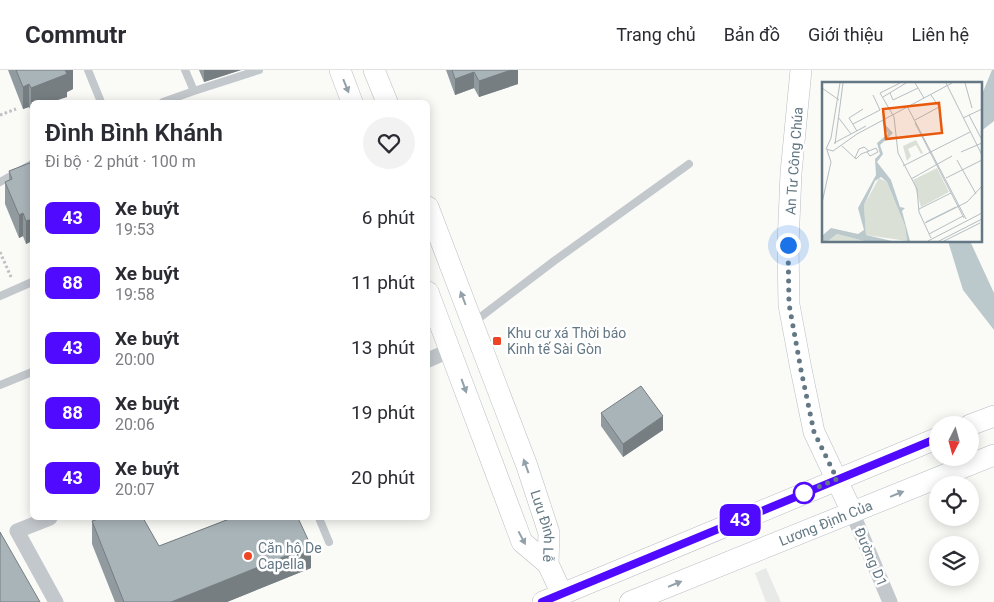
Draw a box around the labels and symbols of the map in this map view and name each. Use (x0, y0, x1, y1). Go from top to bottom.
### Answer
one-way arrow (342, 79, 350, 94)
inset map (822, 82, 982, 242)
street label: An Tư Công Chúa (782, 106, 806, 216)
your location (776, 233, 801, 258)
one-way arrow (458, 291, 466, 305)
place label: Khu cư xá Thời báo Kinh tế Sài Gòn (507, 325, 626, 357)
marker: Khu cư xá Thời báo Kinh tế Sài Gòn (491, 335, 503, 347)
one-way arrow (460, 379, 468, 394)
north arrow (929, 416, 979, 466)
one-way arrow (522, 458, 530, 473)
unlabelled marker (793, 482, 815, 504)
street label: Lưu Đình Lễ (527, 488, 558, 562)
one-way arrow (890, 489, 904, 497)
street label: Lương Định Của (777, 497, 875, 549)
line badge: 43 (718, 504, 762, 536)
street label: Đường D1 (851, 525, 891, 589)
one-way arrow (518, 530, 526, 545)
place label: Căn hộ De Capella (258, 540, 322, 572)
marker: Căn hộ De Capella (242, 550, 254, 562)
one-way arrow (668, 579, 682, 587)

